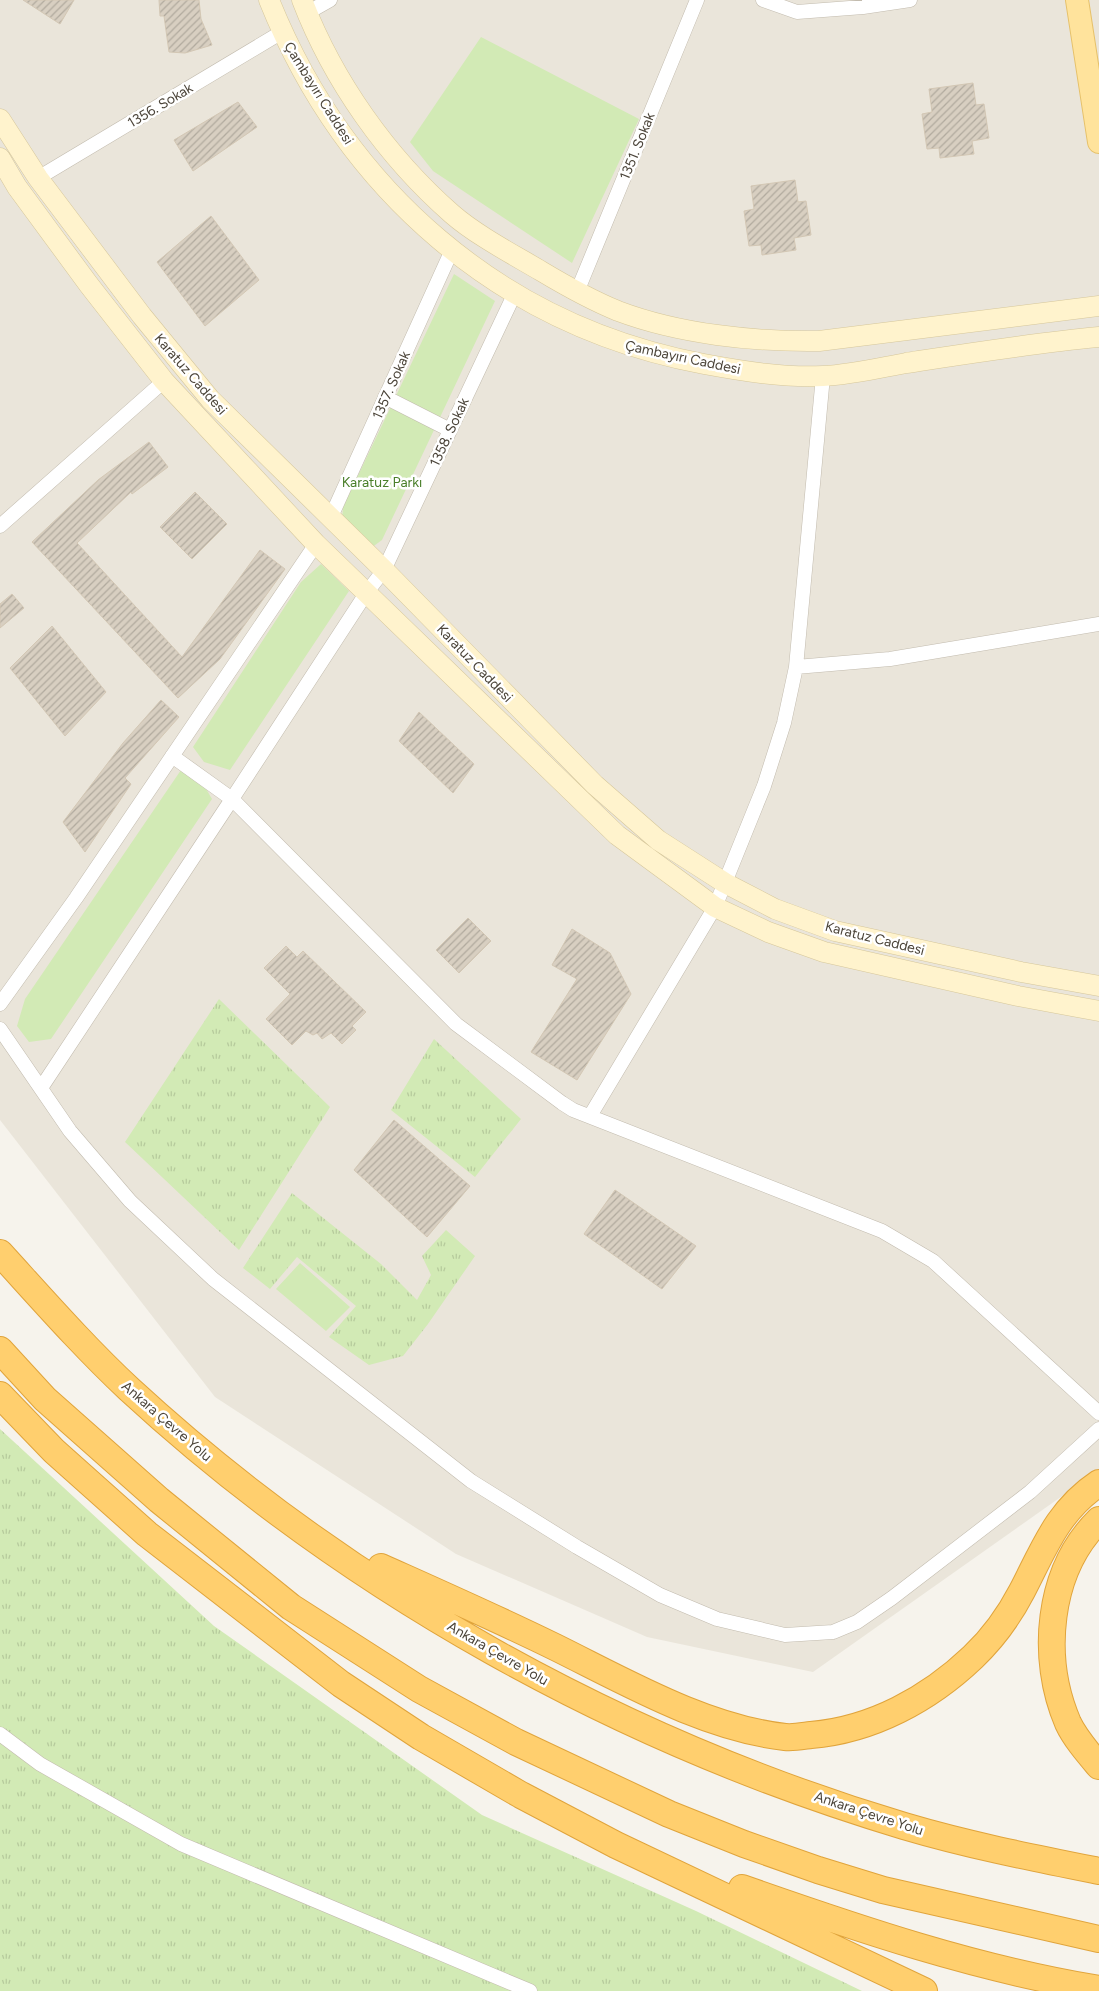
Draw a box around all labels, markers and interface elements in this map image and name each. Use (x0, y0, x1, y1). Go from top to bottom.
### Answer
street label: Çambayırı Caddesi (280, 39, 357, 148)
street label: 1356. Sokak (125, 79, 196, 132)
street label: 1351. Sokak (616, 110, 659, 182)
street label: Karatuz Caddesi (151, 330, 230, 418)
street label: Çambayırı Caddesi (624, 337, 742, 378)
street label: 1357. Sokak (369, 348, 414, 422)
street label: 1358. Sokak (426, 395, 473, 469)
park label: Karatuz Parkı (342, 474, 422, 491)
street label: Karatuz Caddesi (433, 621, 516, 706)
street label: Karatuz Caddesi (823, 918, 926, 959)
street label: Ankara Çevre Yolu (118, 1378, 215, 1465)
street label: Ankara Çevre Yolu (444, 1618, 551, 1689)
street label: Ankara Çevre Yolu (812, 1788, 926, 1839)

